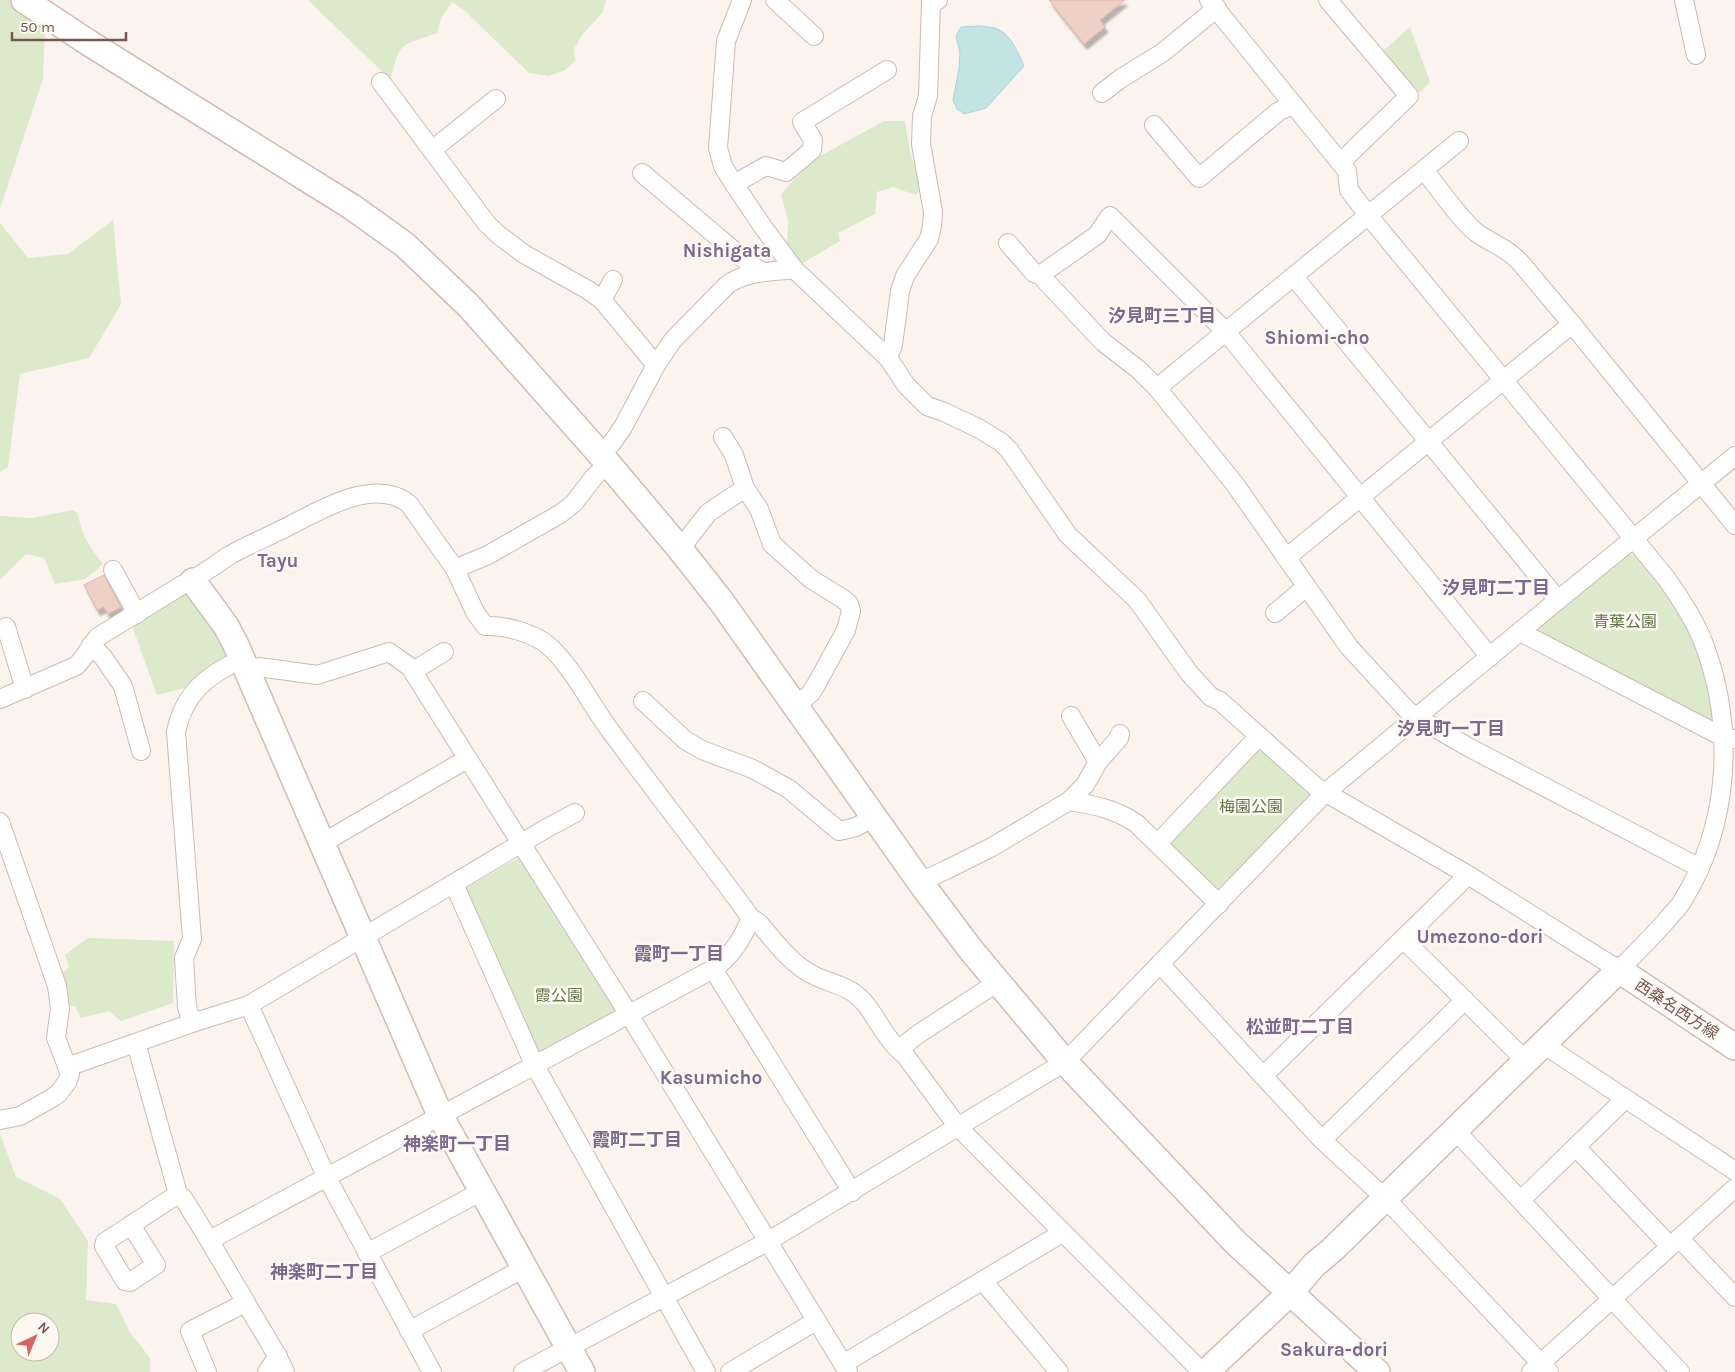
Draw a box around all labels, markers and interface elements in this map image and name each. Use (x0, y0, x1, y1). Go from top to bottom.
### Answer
scale bar (12, 10, 126, 42)
text: 50 m (20, 18, 55, 36)
district label: Nishigata (683, 240, 771, 262)
district label: 汐見町三丁目 (1108, 305, 1216, 327)
district label: Shiomi-cho (1265, 327, 1369, 349)
district label: Tayu (258, 550, 298, 572)
district label: 汐見町二丁目 (1442, 577, 1550, 599)
park label: 青葉公園 (1593, 612, 1657, 631)
district label: 汐見町一丁目 (1397, 718, 1505, 740)
park label: 梅園公園 (1219, 797, 1283, 816)
district label: Umezono-dori (1416, 926, 1544, 948)
district label: 霞町一丁目 (634, 943, 724, 965)
street label: 西桑名西方線 (1632, 975, 1722, 1043)
park label: 霞公園 (535, 986, 583, 1005)
district label: 松並町二丁目 (1246, 1016, 1354, 1038)
district label: Kasumicho (660, 1067, 762, 1089)
district label: 霞町二丁目 (592, 1129, 682, 1151)
district label: 神楽町一丁目 (403, 1133, 511, 1155)
district label: 神楽町二丁目 (270, 1261, 378, 1283)
north arrow (10, 1312, 60, 1362)
text: N (34, 1318, 53, 1338)
district label: Sakura-dori (1280, 1339, 1388, 1361)

